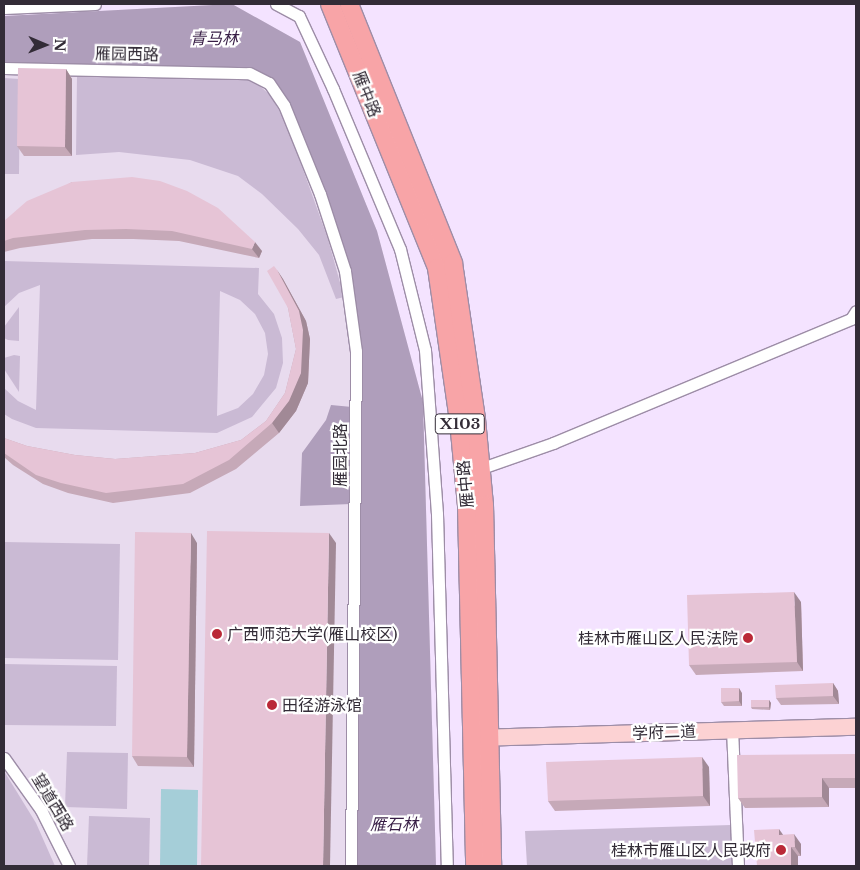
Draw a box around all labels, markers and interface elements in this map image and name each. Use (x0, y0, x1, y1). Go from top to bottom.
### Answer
north arrow (20, 20, 70, 70)
park label: 青马林 (190, 28, 238, 48)
text: N (51, 39, 69, 52)
street label: 雁园西路 (95, 44, 159, 64)
street label: 雁中路 (349, 68, 385, 120)
road number: X103 (434, 412, 486, 436)
street label: 雁园北路 (330, 423, 350, 487)
street label: 雁中路 (453, 459, 477, 509)
place label: 广西师范大学(雁山校区) (227, 624, 398, 644)
marker: 广西师范大学(雁山校区) (211, 628, 223, 640)
place label: 桂林市雁山区人民法院 (578, 628, 738, 648)
marker: 桂林市雁山区人民法院 (742, 632, 754, 644)
place label: 田径游泳馆 (282, 695, 362, 715)
marker: 田径游泳馆 (266, 699, 278, 711)
street label: 学府二道 (632, 721, 696, 743)
street label: 望道西路 (28, 770, 78, 834)
park label: 雁石林 (370, 814, 418, 834)
place label: 桂林市雁山区人民政府 (611, 840, 771, 860)
marker: 桂林市雁山区人民政府 (775, 844, 787, 856)

